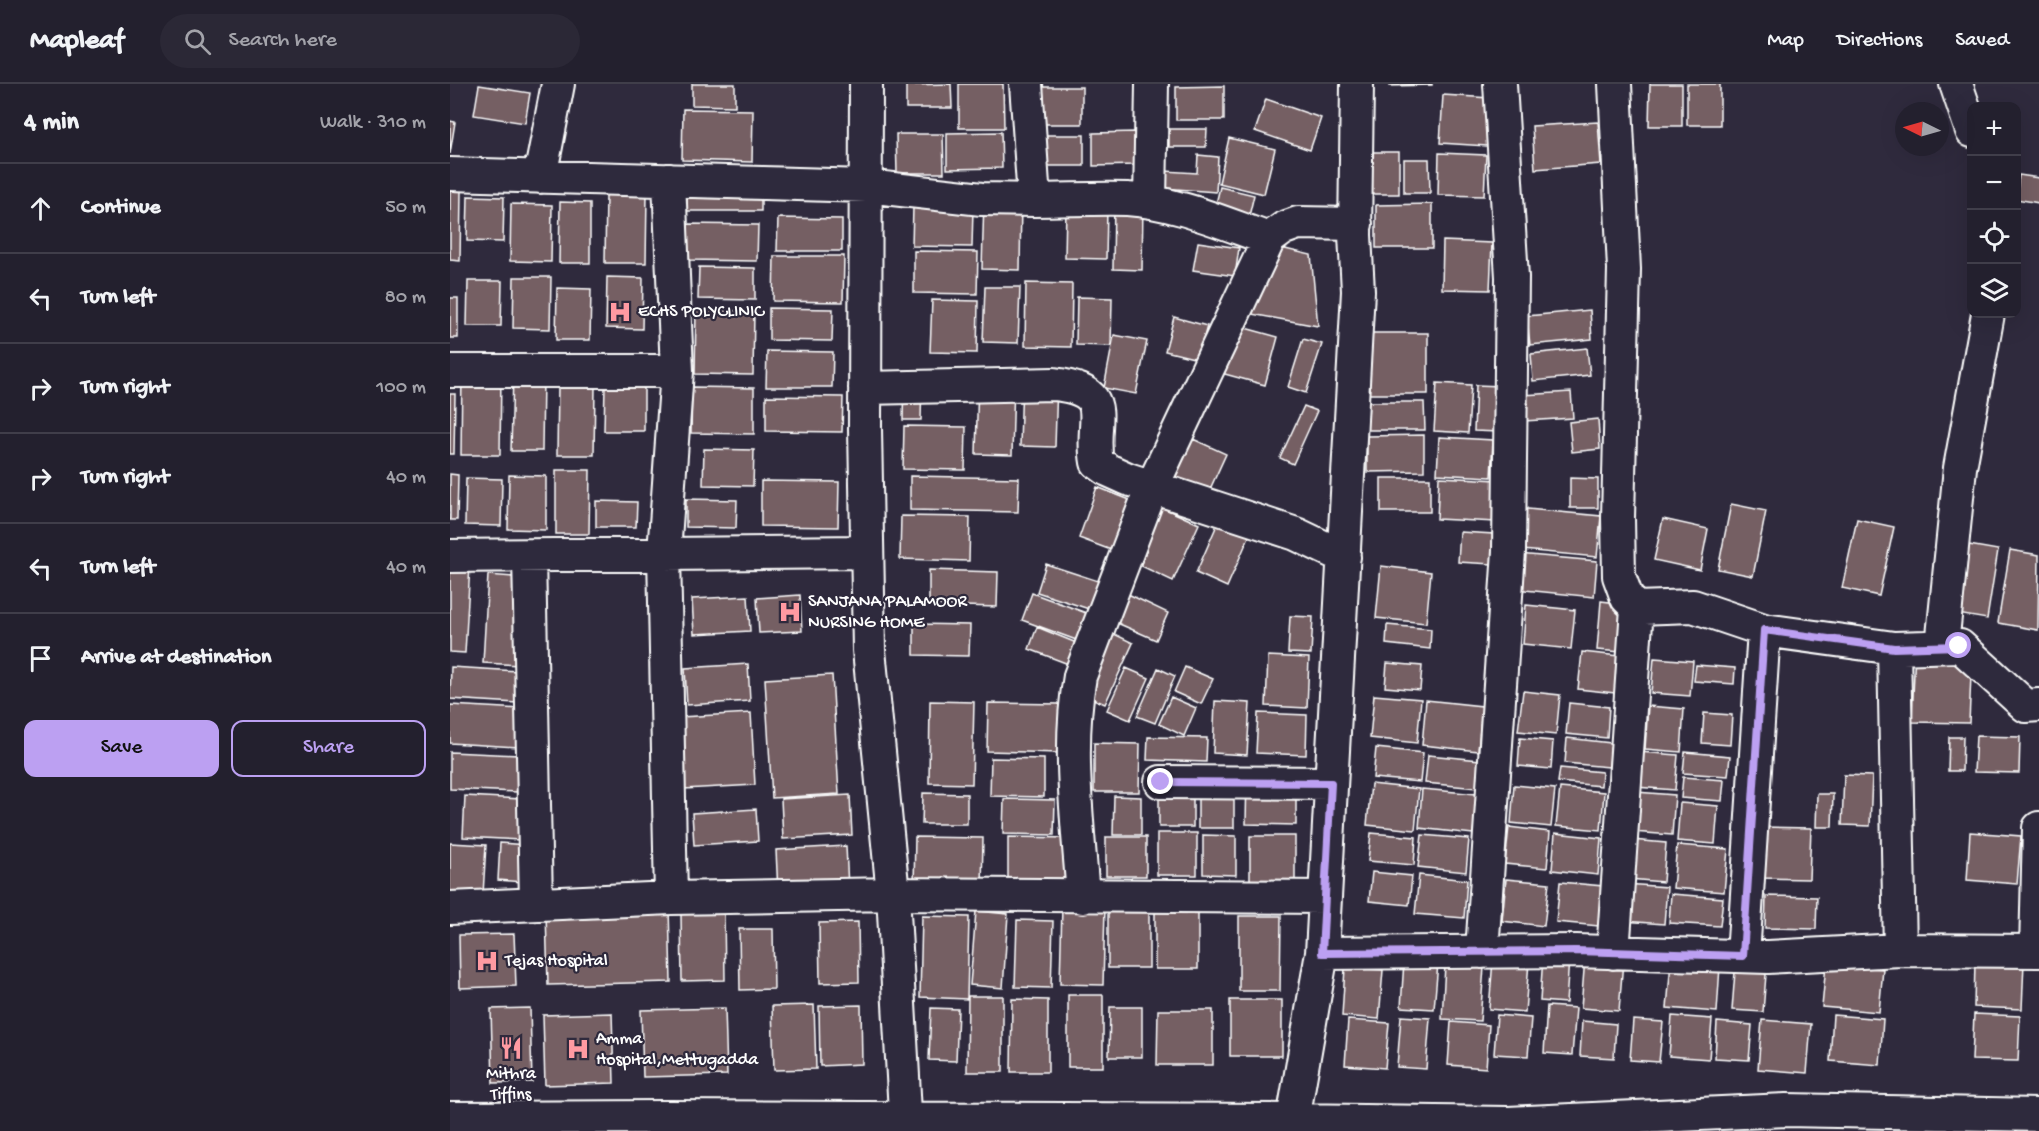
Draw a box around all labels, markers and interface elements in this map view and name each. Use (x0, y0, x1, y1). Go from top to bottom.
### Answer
search box (160, 14, 580, 68)
text: Mapleaf (30, 25, 124, 58)
icon: search (181, 25, 214, 58)
text: Search here (229, 28, 337, 54)
text: Map (1767, 29, 1804, 54)
text: Directions (1837, 29, 1922, 54)
text: Saved (1955, 29, 2009, 54)
north arrow (1895, 102, 1949, 156)
map controls (1967, 102, 2021, 318)
button: + (1967, 102, 2021, 156)
text: 4 min (24, 108, 79, 139)
text: Walk · 310 m (320, 112, 426, 135)
button: − (1967, 156, 2021, 210)
icon: ahead (24, 192, 57, 225)
text: Continue (81, 195, 161, 221)
text: 50 m (385, 197, 426, 220)
button: locate (1967, 210, 2021, 264)
button: layers (1967, 264, 2021, 318)
icon: left (24, 282, 57, 315)
text: Turn left (81, 285, 155, 311)
text: 80 m (385, 287, 426, 310)
hospital icon: ECHS POLYCLINIC (607, 299, 633, 325)
place label: ECHS POLYCLINIC (638, 302, 765, 323)
icon: right (24, 372, 57, 405)
text: Turn right (81, 375, 169, 401)
text: 100 m (376, 377, 426, 400)
icon: right (24, 462, 57, 495)
text: Turn right (81, 465, 169, 491)
text: 40 m (386, 467, 426, 490)
icon: left (24, 552, 57, 585)
text: Turn left (81, 555, 155, 581)
text: 40 m (386, 557, 426, 580)
place label: SANJANA PALAMOOR NURSING HOME (808, 592, 967, 634)
hospital icon: SANJANA PALAMOOR NURSING HOME (777, 599, 803, 625)
route start (1945, 632, 1971, 658)
icon: arrive (24, 642, 57, 675)
text: Arrive at destination (81, 645, 271, 671)
button: Save (24, 720, 219, 777)
button: Share (231, 720, 426, 777)
route end (1147, 768, 1173, 794)
hospital icon: Tejas Hospital (474, 948, 500, 974)
place label: Tejas Hospital (504, 951, 608, 972)
place label: Amma Hospital,Mettugadda (596, 1029, 759, 1071)
restaurant icon: Mithra Tiffins (498, 1035, 524, 1061)
hospital icon: Amma Hospital,Mettugadda (565, 1036, 591, 1062)
place label: Mithra Tiffins (486, 1064, 537, 1106)

